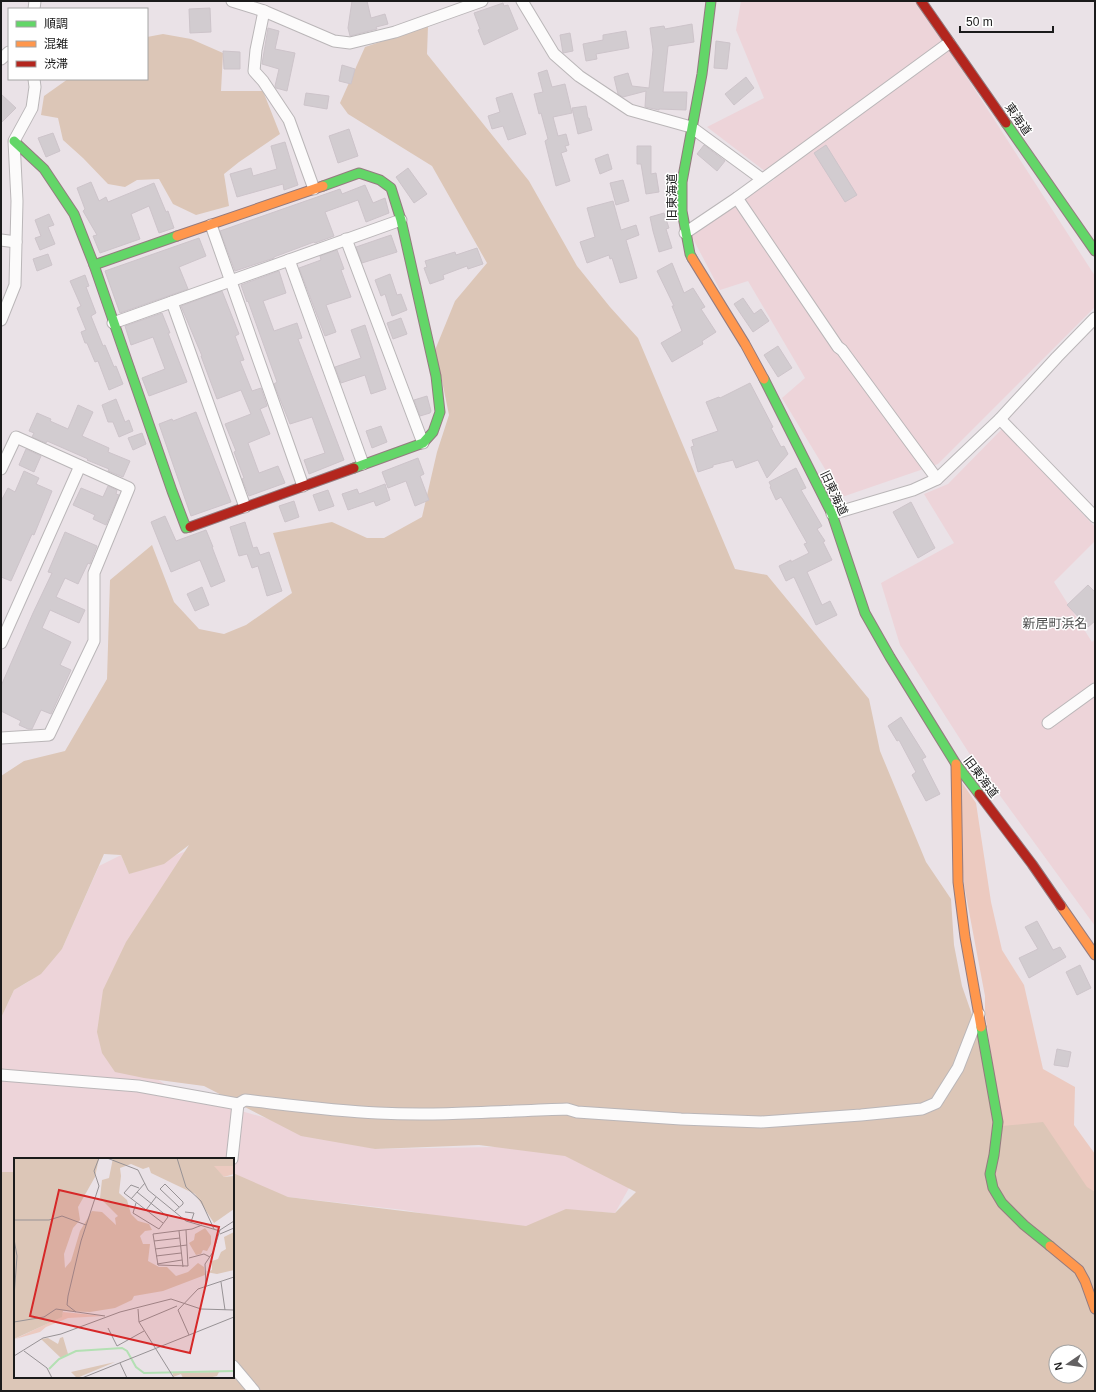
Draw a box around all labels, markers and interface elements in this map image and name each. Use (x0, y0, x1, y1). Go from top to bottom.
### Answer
legend (8, 8, 148, 80)
scale bar (960, 8, 1053, 34)
text: 50 m (966, 15, 993, 29)
text: 順調 (44, 17, 68, 31)
text: 混雑 (44, 37, 68, 51)
text: 渋滞 (44, 57, 68, 71)
street label: 東海道 (1002, 100, 1034, 138)
street label: 旧東海道 (665, 173, 679, 221)
street label: 旧東海道 (818, 468, 850, 518)
district label: 新居町浜名 (1022, 616, 1088, 631)
street label: 旧東海道 (961, 754, 1001, 800)
inset map (14, 1158, 234, 1378)
north arrow (1048, 1344, 1088, 1384)
text: N (1052, 1361, 1065, 1371)

